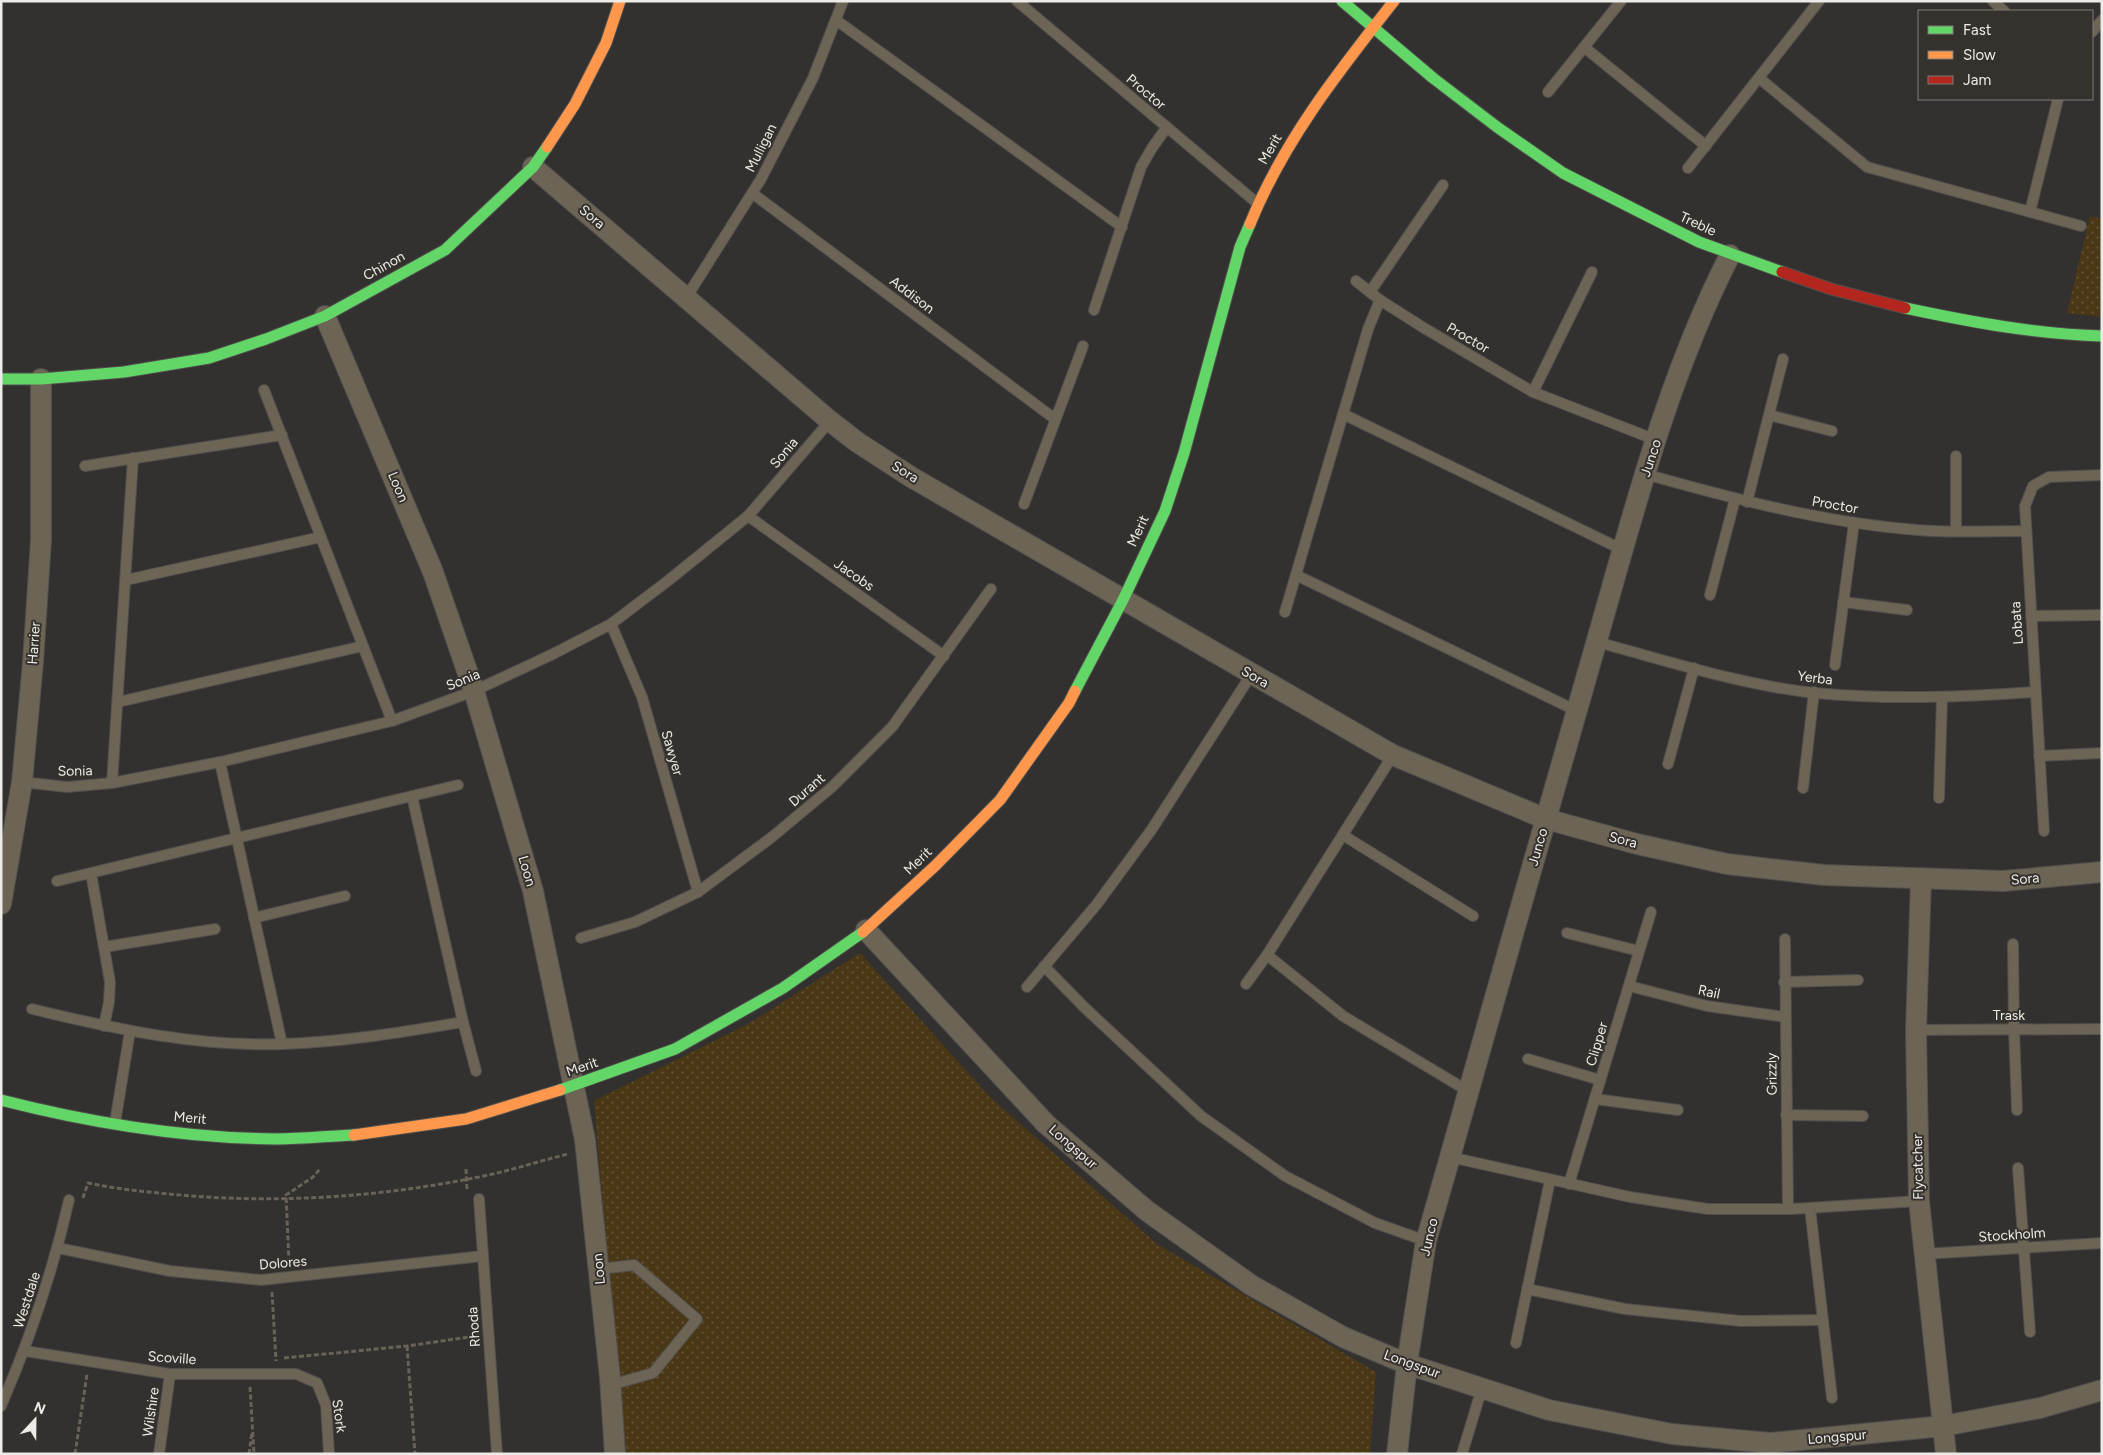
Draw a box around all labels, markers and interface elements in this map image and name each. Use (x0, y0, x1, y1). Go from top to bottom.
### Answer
legend (1918, 10, 2093, 100)
text: Fast (1963, 21, 1992, 39)
text: Slow (1963, 46, 1996, 64)
street label: Proctor (1123, 71, 1170, 114)
text: Jam (1963, 71, 1991, 89)
street label: Mulligan (742, 121, 781, 175)
street label: Merit (1254, 131, 1286, 167)
street label: Sora (576, 201, 608, 233)
street label: Treble (1677, 208, 1719, 240)
street label: Chinon (360, 248, 408, 284)
street label: Addison (886, 273, 938, 317)
street label: Proctor (1444, 319, 1493, 357)
street label: Sonia (766, 434, 802, 472)
street label: Junco (1637, 437, 1665, 479)
street label: Sora (888, 457, 922, 487)
street label: Loon (384, 469, 412, 505)
street label: Proctor (1811, 493, 1860, 517)
street label: Merit (1123, 513, 1153, 549)
street label: Jacobs (831, 555, 877, 595)
street label: Lobata (2007, 601, 2027, 645)
street label: Harrier (24, 621, 44, 665)
street label: Sora (1238, 662, 1272, 692)
street label: Sonia (444, 666, 482, 694)
street label: Yerba (1796, 667, 1834, 689)
street label: Sawyer (657, 728, 687, 778)
street label: Sonia (57, 762, 93, 780)
street label: Durant (785, 770, 829, 810)
street label: Junco (1525, 826, 1551, 868)
street label: Sora (1607, 828, 1639, 852)
street label: Merit (900, 844, 936, 878)
street label: Loon (515, 854, 540, 889)
street label: Sora (2010, 869, 2040, 889)
street label: Rail (1696, 981, 1722, 1003)
street label: Trask (1993, 1007, 2025, 1024)
street label: Clipper (1582, 1020, 1612, 1068)
street label: Grizzly (1763, 1052, 1781, 1096)
street label: Merit (564, 1054, 600, 1080)
street label: Merit (173, 1108, 207, 1128)
street label: Longspur (1045, 1121, 1101, 1173)
street label: Flycatcher (1909, 1134, 1927, 1200)
street label: Junco (1416, 1216, 1442, 1258)
street label: Stockholm (1978, 1224, 2046, 1246)
street label: Dolores (258, 1252, 308, 1274)
street label: Loon (589, 1252, 609, 1285)
street label: Westdale (10, 1269, 44, 1330)
street label: Rhoda (464, 1306, 484, 1348)
street label: Longspur (1381, 1346, 1443, 1382)
street label: Scoville (147, 1348, 197, 1368)
street label: Wilshire (139, 1386, 163, 1438)
north arrow (10, 1395, 60, 1445)
street label: Stork (328, 1398, 350, 1434)
text: N (31, 1399, 48, 1418)
street label: Longspur (1807, 1426, 1867, 1448)

